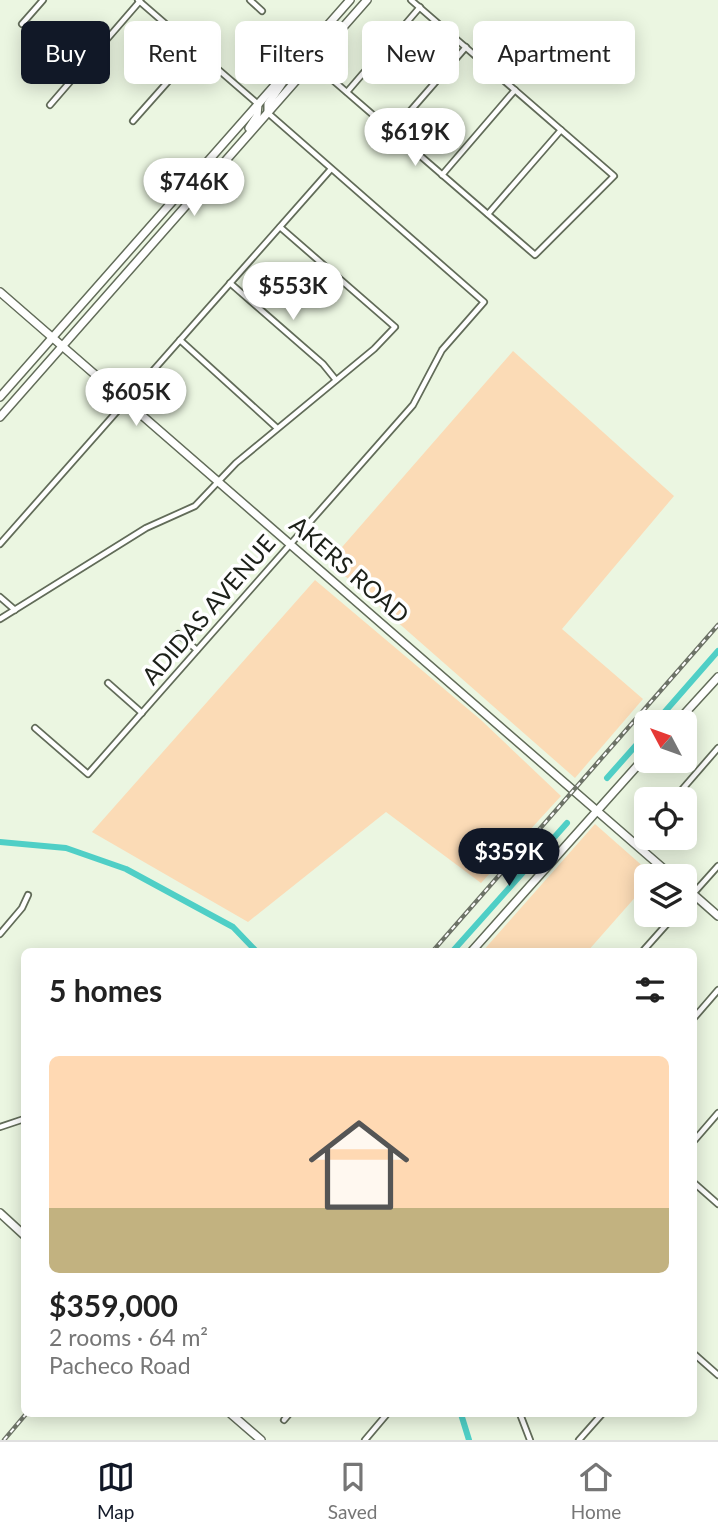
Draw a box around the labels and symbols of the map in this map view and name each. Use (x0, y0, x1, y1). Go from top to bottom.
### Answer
pin: $619K (366, 108, 464, 168)
pin: $746K (145, 158, 243, 218)
pin: $553K (244, 262, 342, 322)
pin: $605K (87, 368, 185, 428)
street label: AKERS ROAD (284, 509, 415, 628)
street label: ADIDAS AVENUE (135, 528, 281, 690)
north arrow (634, 710, 696, 774)
pin: $359K (460, 828, 558, 888)

